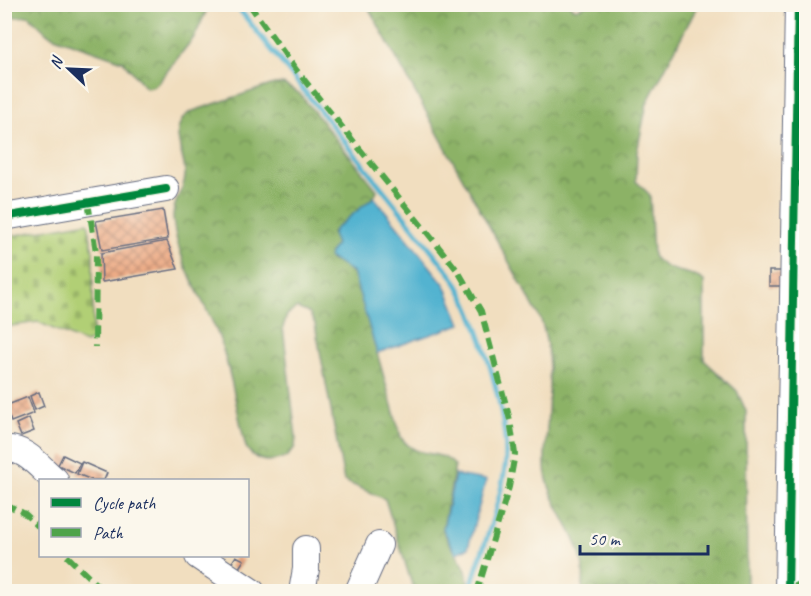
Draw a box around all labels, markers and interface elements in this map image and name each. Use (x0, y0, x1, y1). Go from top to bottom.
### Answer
north arrow (39, 39, 99, 99)
text: N (45, 52, 68, 72)
legend (39, 479, 249, 557)
text: Cycle path (93, 492, 156, 514)
scale bar (580, 518, 708, 556)
text: Path (93, 522, 123, 544)
text: 50 m (589, 528, 622, 550)

